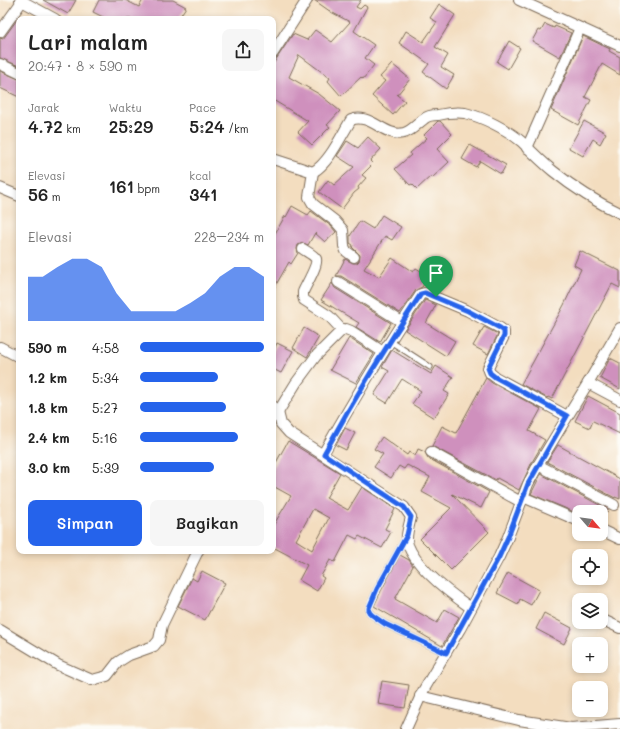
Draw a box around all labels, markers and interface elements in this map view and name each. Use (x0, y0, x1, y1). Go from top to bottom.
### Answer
text: Lari malam (28, 27, 148, 56)
button: share (222, 29, 264, 71)
text: 20:47 · 8 × 590 m (28, 57, 137, 74)
text: Jarak (28, 100, 59, 115)
text: Waktu (109, 100, 142, 115)
text: Pace (189, 100, 216, 115)
text: 4.72 (28, 115, 63, 137)
text: 25:29 (109, 115, 153, 137)
text: 5:24 (189, 115, 225, 137)
text: km (63, 121, 81, 136)
text: /km (225, 121, 249, 136)
text: Elevasi (28, 168, 65, 183)
text: kcal (189, 168, 211, 183)
text: 161 (109, 175, 134, 197)
text: bpm (134, 181, 160, 196)
text: 56 (28, 183, 48, 205)
text: 341 (189, 183, 218, 205)
text: m (48, 189, 61, 204)
text: Elevasi (28, 228, 72, 245)
text: 228–234 m (194, 228, 264, 245)
pin (419, 256, 453, 297)
icon: arrive (425, 262, 447, 284)
text: 590 m (28, 339, 67, 356)
text: 4:58 (92, 339, 119, 356)
text: 1.2 km (28, 369, 67, 386)
text: 5:34 (92, 369, 119, 386)
text: 1.8 km (28, 399, 68, 416)
text: 5:27 (92, 399, 118, 416)
text: 2.4 km (28, 429, 70, 446)
text: 5:16 (92, 429, 117, 446)
text: 3.0 km (28, 459, 70, 476)
text: 5:39 (92, 459, 119, 476)
button: Simpan (28, 500, 142, 546)
button: Bagikan (150, 500, 264, 546)
north arrow (572, 505, 608, 541)
map controls (572, 505, 608, 717)
button: locate (572, 549, 608, 585)
button: layers (572, 593, 608, 629)
button: + (572, 637, 608, 673)
button: − (572, 681, 608, 717)

